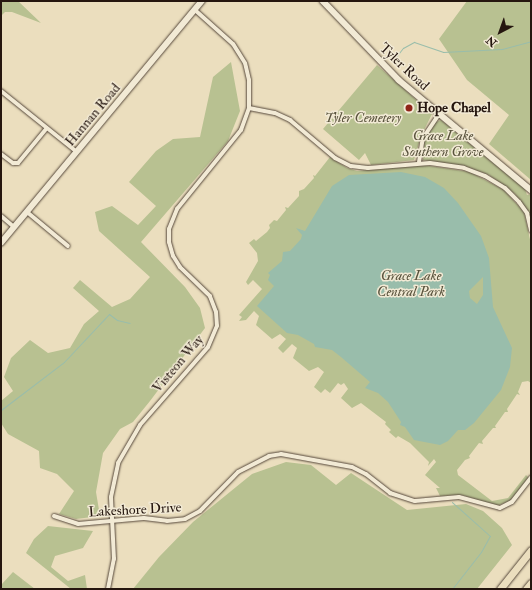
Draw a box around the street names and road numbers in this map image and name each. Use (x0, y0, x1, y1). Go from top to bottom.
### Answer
street label: Tyler Road (376, 40, 432, 94)
street label: Hannan Road (62, 80, 124, 150)
street label: Visteon Way (149, 332, 207, 396)
street label: Lakeshore Drive (88, 499, 182, 521)

